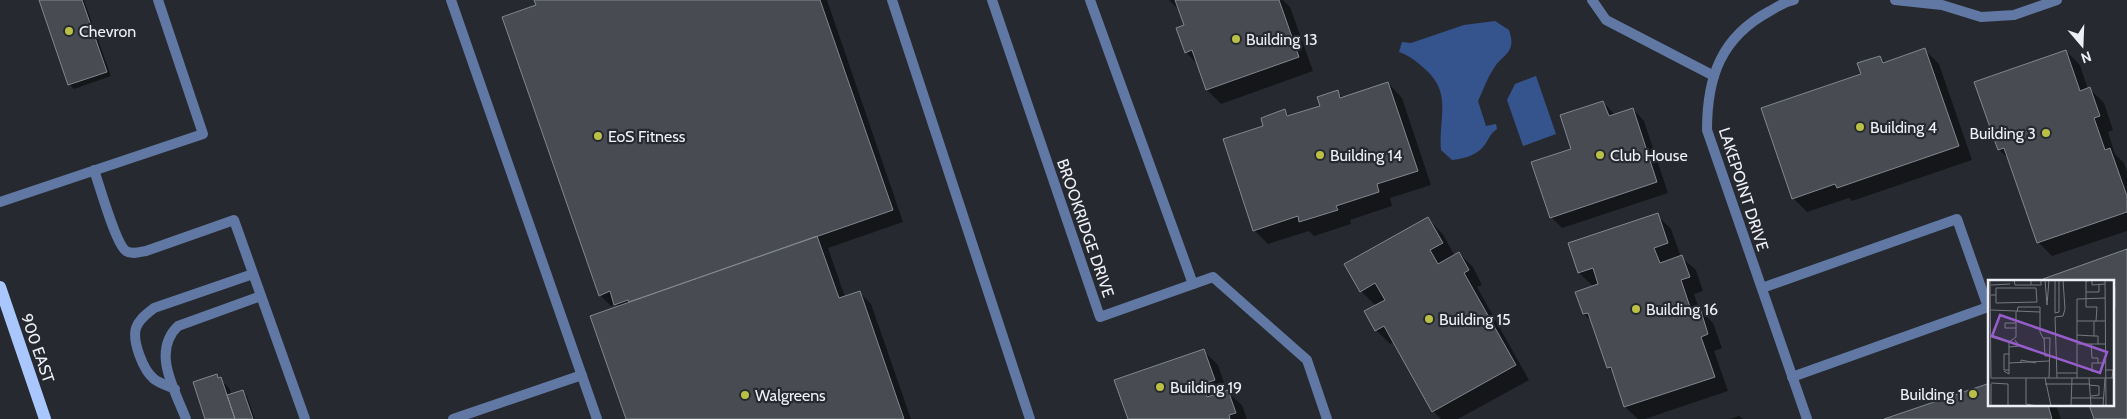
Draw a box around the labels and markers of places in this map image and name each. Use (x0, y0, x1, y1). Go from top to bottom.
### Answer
place label: Chevron (79, 22, 136, 41)
marker: Chevron (63, 25, 75, 37)
place label: Building 13 (1246, 30, 1318, 49)
marker: Building 13 (1230, 33, 1242, 45)
place label: Building 4 (1870, 118, 1937, 137)
marker: Building 4 (1854, 121, 1866, 133)
place label: Building 3 (1970, 124, 2036, 143)
place label: EoS Fitness (608, 127, 686, 146)
marker: Building 3 (2040, 127, 2052, 139)
marker: EoS Fitness (592, 130, 604, 142)
place label: Building 14 (1330, 146, 1402, 165)
place label: Club House (1610, 146, 1688, 165)
marker: Building 14 (1314, 149, 1326, 161)
marker: Club House (1594, 149, 1606, 161)
place label: Building 16 (1646, 300, 1718, 319)
marker: Building 16 (1630, 303, 1642, 315)
place label: Building 15 (1439, 310, 1511, 329)
marker: Building 15 (1423, 313, 1435, 325)
place label: Building 19 (1170, 378, 1242, 397)
marker: Building 19 (1154, 381, 1166, 393)
place label: Building 1 (1900, 385, 1963, 404)
place label: Walgreens (755, 386, 826, 405)
marker: Building 1 (1967, 388, 1979, 400)
marker: Walgreens (739, 389, 751, 401)

